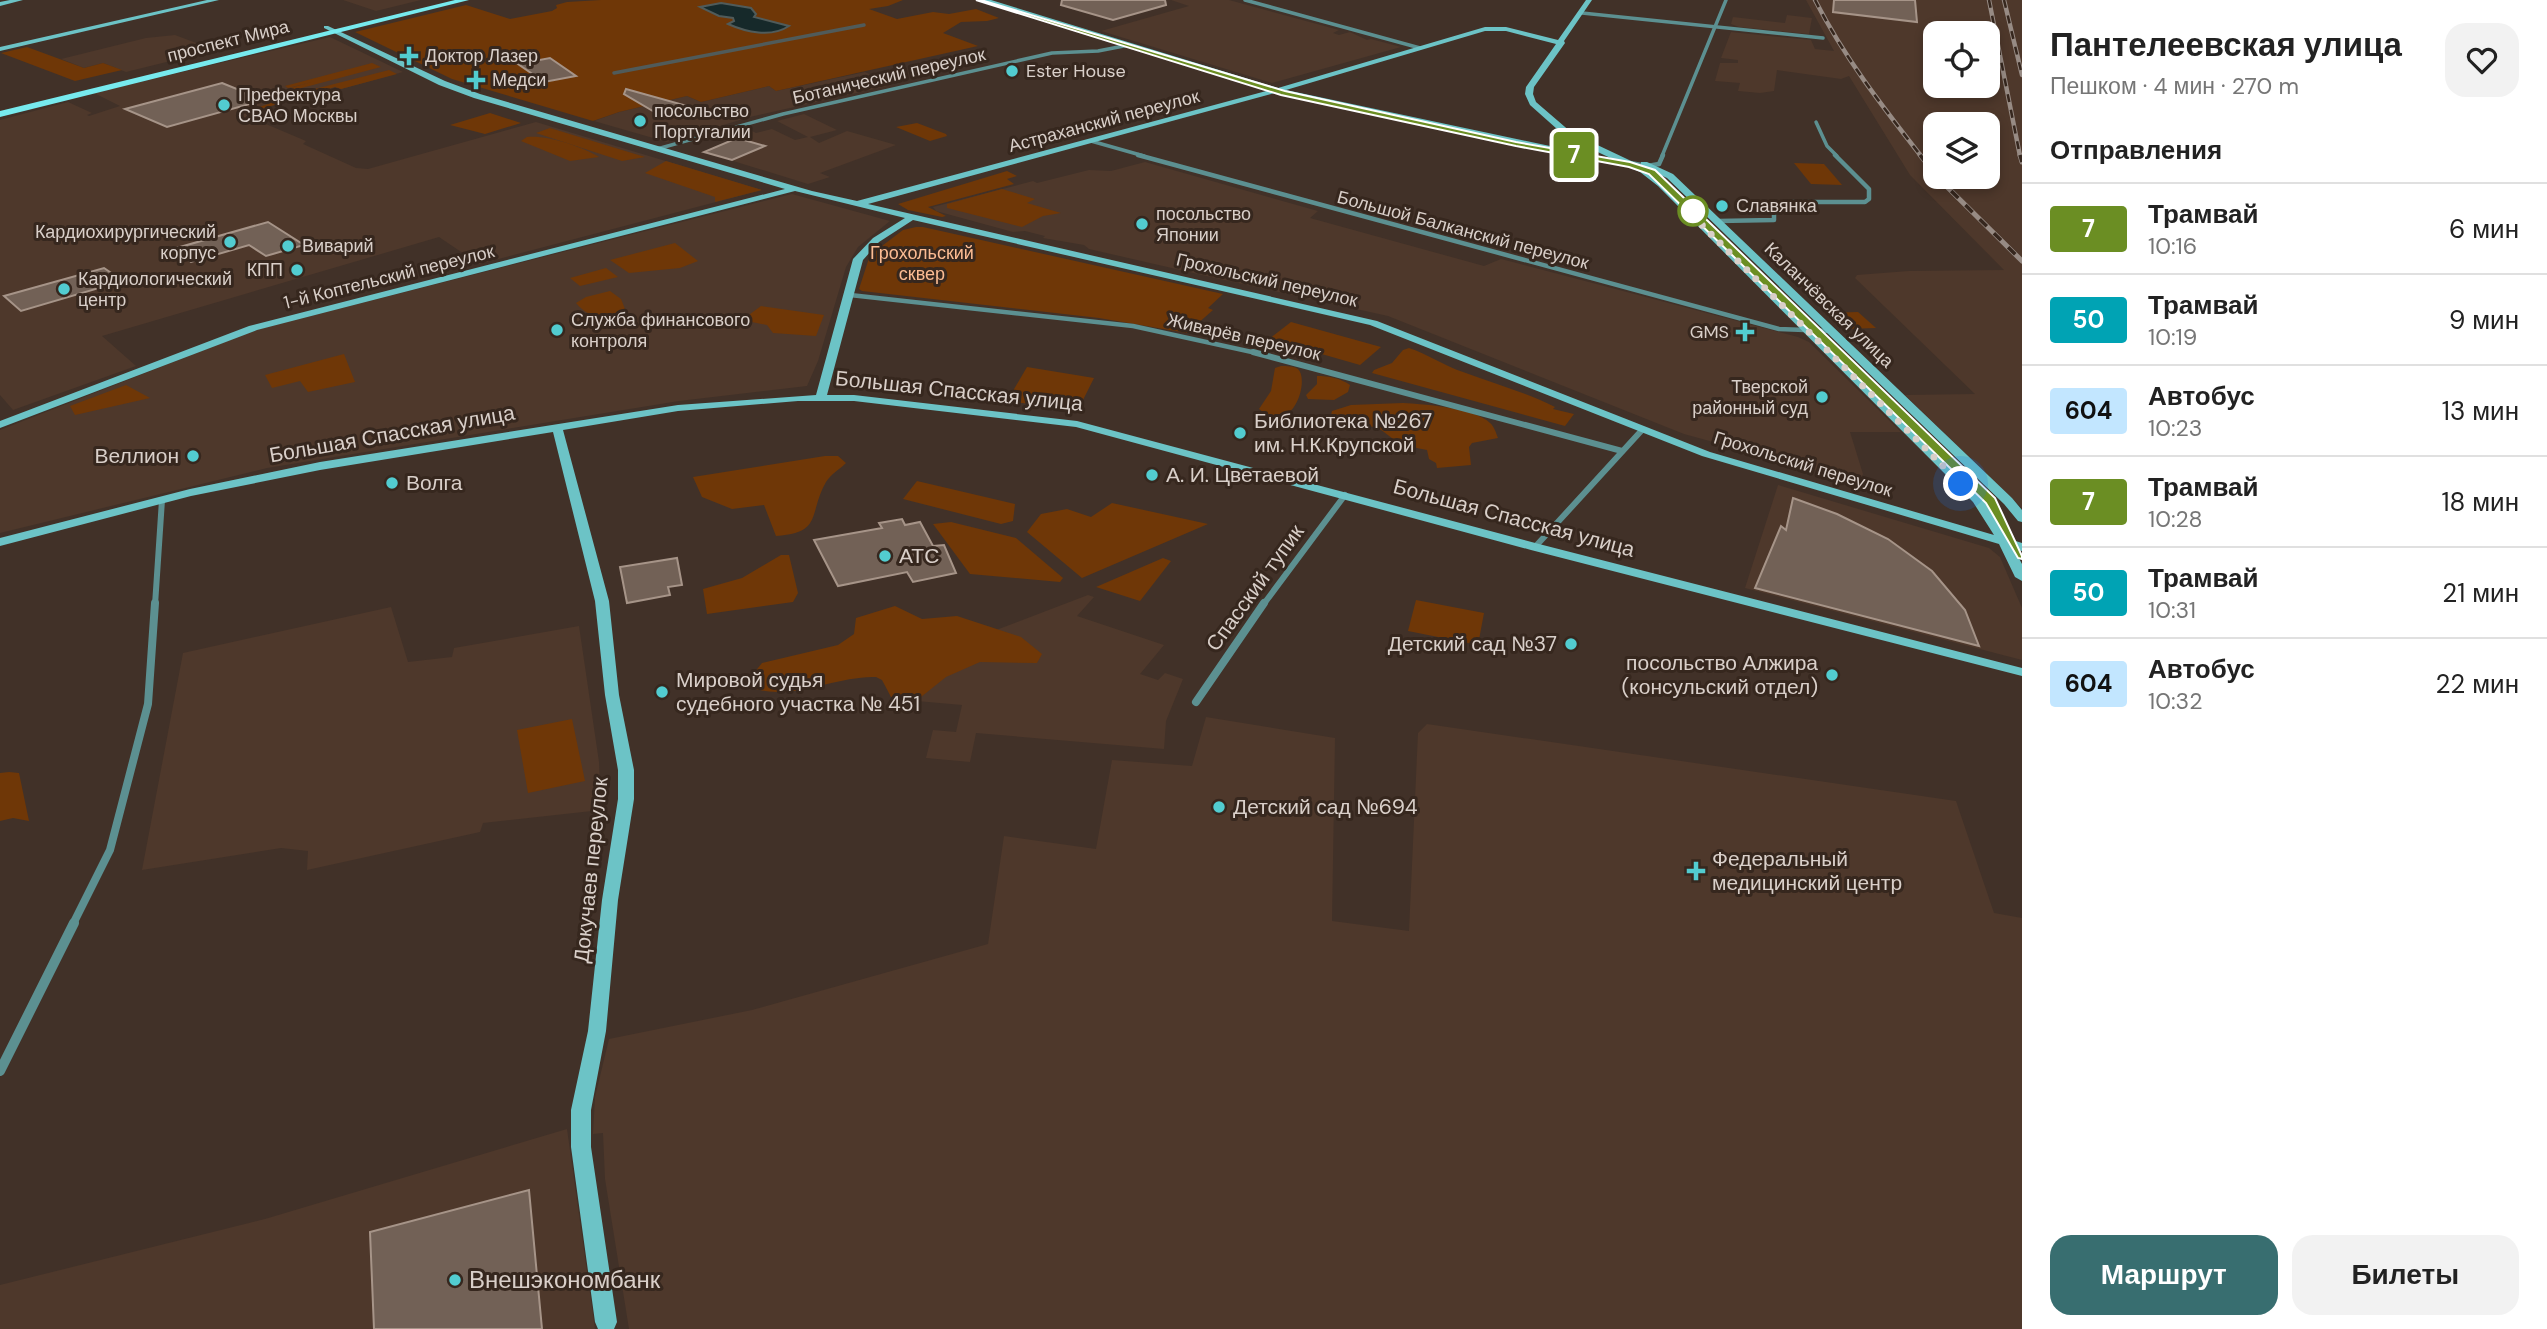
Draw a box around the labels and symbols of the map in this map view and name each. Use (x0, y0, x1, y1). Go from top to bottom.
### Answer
street label: проспект Мира (165, 14, 292, 68)
street label: Ботанический переулок (790, 42, 988, 110)
place label: Доктор Лазер (425, 44, 538, 68)
marker: Доктор Лазер (399, 46, 419, 66)
place label: Ester House (1026, 59, 1126, 83)
marker: Ester House (1004, 63, 1020, 79)
place label: Медси (492, 68, 546, 92)
marker: Медси (466, 70, 486, 90)
place label: Префектура СВАО Москвы (238, 83, 357, 128)
street label: Астраханский переулок (1006, 84, 1202, 158)
marker: Префектура СВАО Москвы (216, 97, 232, 113)
place label: посольство Португалии (654, 99, 751, 144)
marker: посольство Португалии (632, 113, 648, 129)
line badge: 7 (1551, 132, 1597, 178)
street label: Большой Балканский переулок (1334, 185, 1592, 275)
place label: Славянка (1736, 194, 1818, 218)
unlabelled marker (1678, 196, 1708, 226)
marker: Славянка (1714, 198, 1730, 214)
place label: посольство Японии (1156, 202, 1251, 247)
marker: посольство Японии (1134, 216, 1150, 232)
place label: Кардиохирургический корпус (35, 220, 216, 265)
marker: Кардиохирургический корпус (222, 234, 238, 250)
place label: Виварий (302, 234, 374, 258)
street label: Каланчёвская улица (1759, 237, 1900, 374)
marker: Виварий (280, 238, 296, 254)
street label: 1-й Коптельский переулок (281, 239, 497, 315)
park label: Грохольский сквер (870, 241, 974, 286)
street label: Грохольский переулок (1174, 247, 1360, 313)
place label: КПП (247, 258, 283, 282)
marker: КПП (289, 262, 305, 278)
place label: Кардиологический центр (78, 267, 232, 312)
marker: Кардиологический центр (56, 281, 72, 297)
place label: Служба финансового контроля (571, 308, 750, 353)
street label: Живарёв переулок (1165, 308, 1323, 366)
place label: GMS (1690, 320, 1729, 344)
marker: Служба финансового контроля (549, 322, 565, 338)
marker: GMS (1735, 322, 1755, 342)
street label: Большая Спасская улица (834, 364, 1085, 418)
place label: Тверской районный суд (1692, 375, 1808, 420)
marker: Тверской районный суд (1814, 389, 1830, 405)
street label: Большая Спасская улица (267, 399, 517, 469)
place label: Библиотека №267 им. Н.К.Крупской (1254, 407, 1432, 459)
marker: Библиотека №267 им. Н.К.Крупской (1232, 425, 1248, 441)
street label: Грохольский переулок (1711, 425, 1895, 503)
place label: Веллион (94, 442, 179, 470)
marker: Веллион (185, 448, 201, 464)
place label: А. И. Цветаевой (1166, 461, 1319, 489)
your location (1943, 466, 1978, 501)
marker: А. И. Цветаевой (1144, 467, 1160, 483)
place label: Волга (406, 469, 463, 497)
street label: Большая Спасская улица (1390, 472, 1638, 564)
marker: Волга (384, 475, 400, 491)
street label: Спасский тупик (1200, 518, 1311, 657)
place label: АТС (899, 542, 939, 570)
marker: АТС (877, 548, 893, 564)
place label: Детский сад №37 (1388, 630, 1557, 658)
marker: Детский сад №37 (1563, 636, 1579, 652)
place label: посольство Алжира (консульский отдел) (1622, 649, 1818, 701)
place label: Мировой судья судебного участка № 451 (676, 666, 920, 718)
marker: посольство Алжира (консульский отдел) (1824, 667, 1840, 683)
marker: Мировой судья судебного участка № 451 (654, 684, 670, 700)
street label: Докучаев переулок (567, 775, 615, 964)
place label: Детский сад №694 (1233, 793, 1418, 821)
marker: Детский сад №694 (1211, 799, 1227, 815)
place label: Федеральный медицинский центр (1712, 845, 1902, 897)
marker: Федеральный медицинский центр (1686, 861, 1706, 881)
place label: Внешэкономбанк (469, 1264, 661, 1295)
marker: Внешэкономбанк (447, 1272, 463, 1288)

